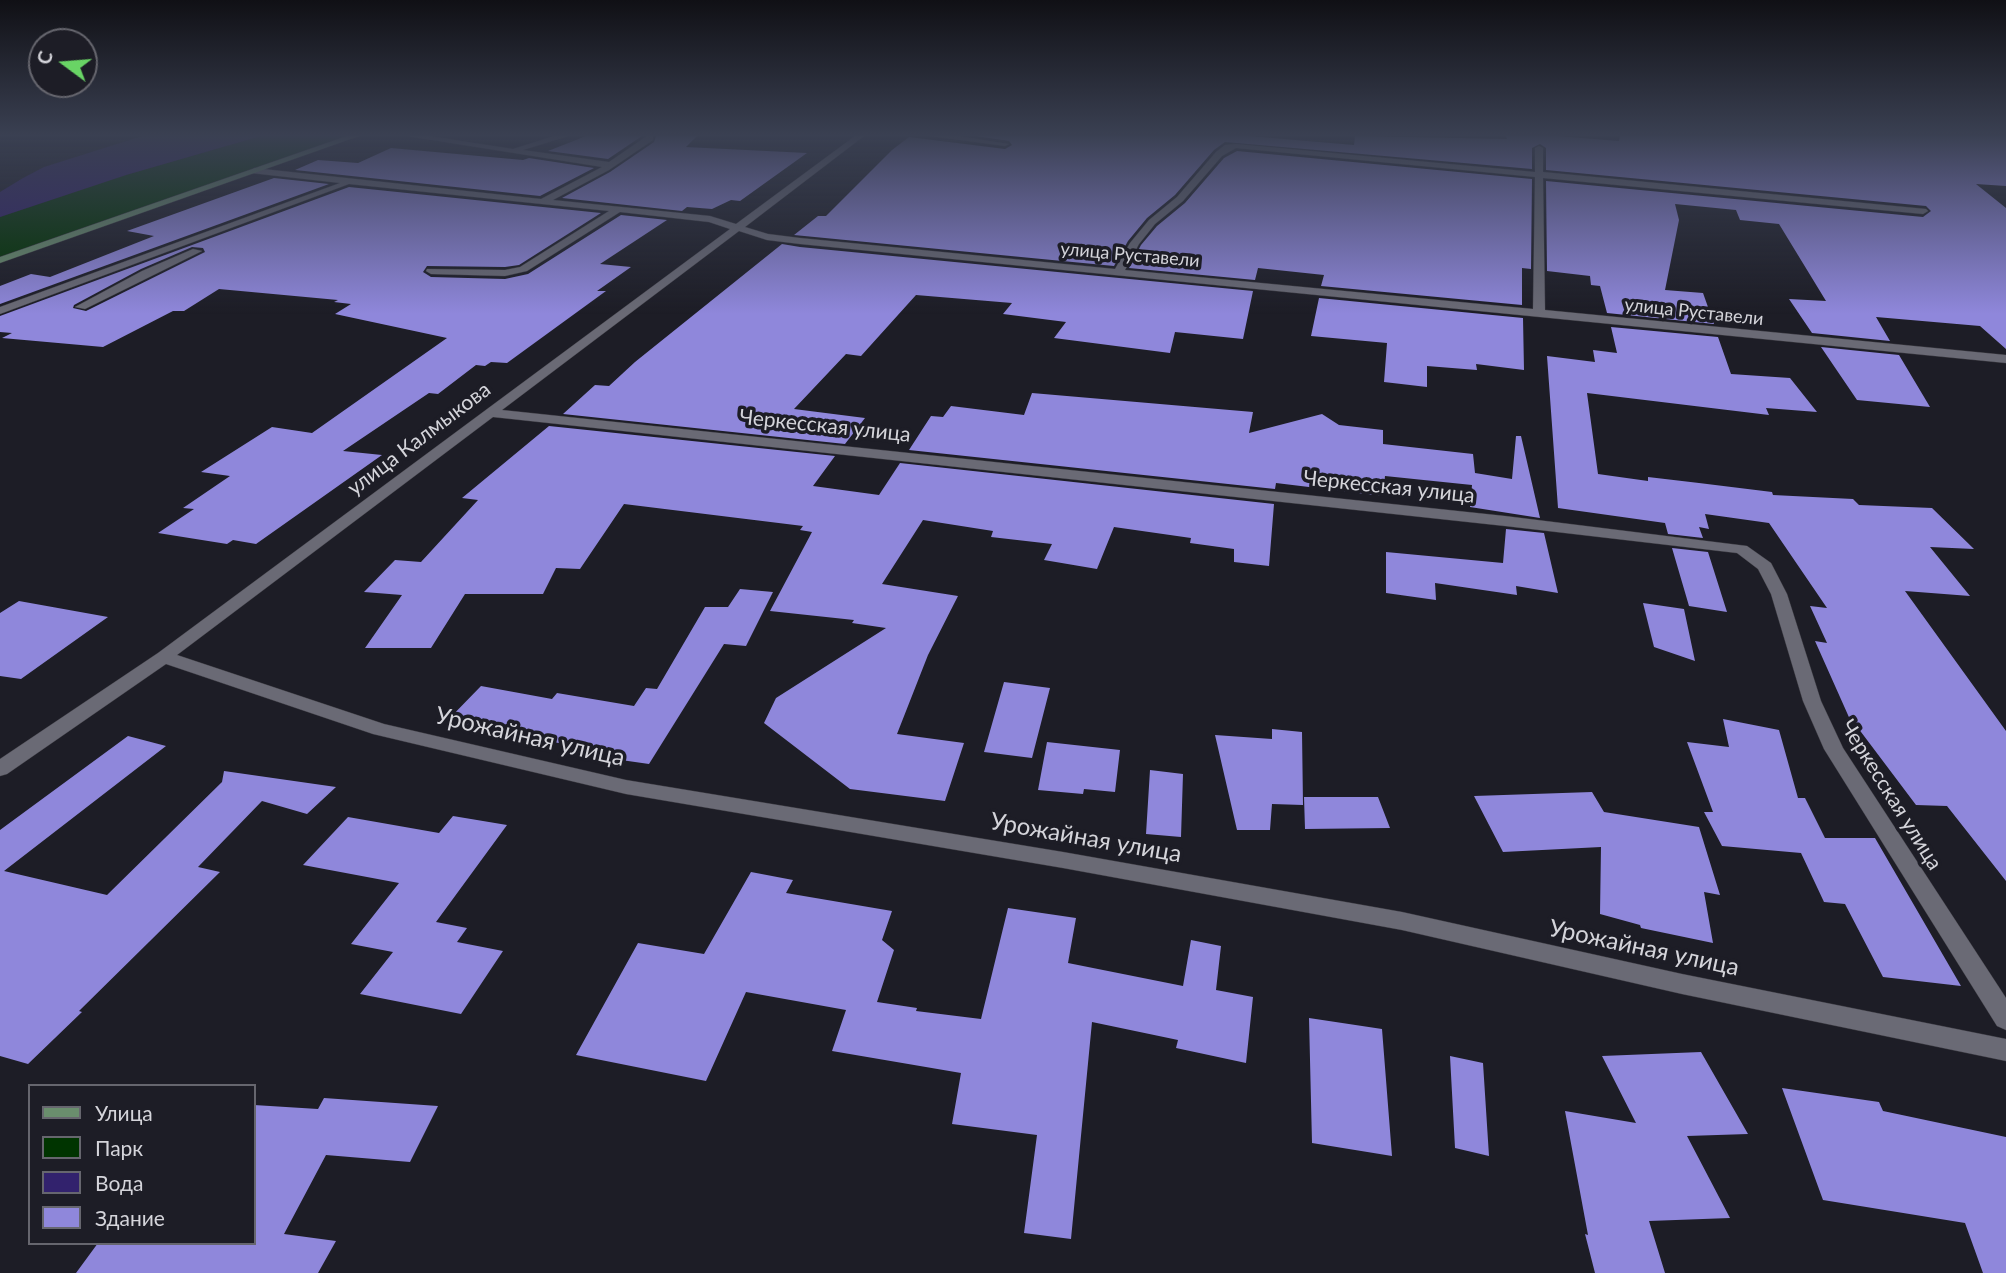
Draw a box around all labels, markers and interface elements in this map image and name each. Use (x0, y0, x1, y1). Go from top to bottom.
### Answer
north arrow (28, 28, 98, 98)
text: С (31, 48, 57, 67)
street label: улица Руставели (1060, 238, 1200, 272)
street label: улица Руставели (1624, 294, 1764, 330)
street label: улица Калмыкова (343, 377, 495, 501)
street label: Черкесская улица (738, 404, 912, 448)
street label: Черкесская улица (1302, 465, 1476, 509)
street label: Урожайная улица (432, 701, 628, 773)
street label: Черкесская улица (1835, 715, 1947, 875)
street label: Урожайная улица (988, 807, 1184, 869)
street label: Урожайная улица (1546, 914, 1742, 982)
legend (28, 1084, 256, 1245)
text: Улица (95, 1100, 153, 1125)
text: Парк (95, 1135, 143, 1160)
text: Вода (95, 1170, 143, 1195)
text: Здание (95, 1205, 165, 1230)

